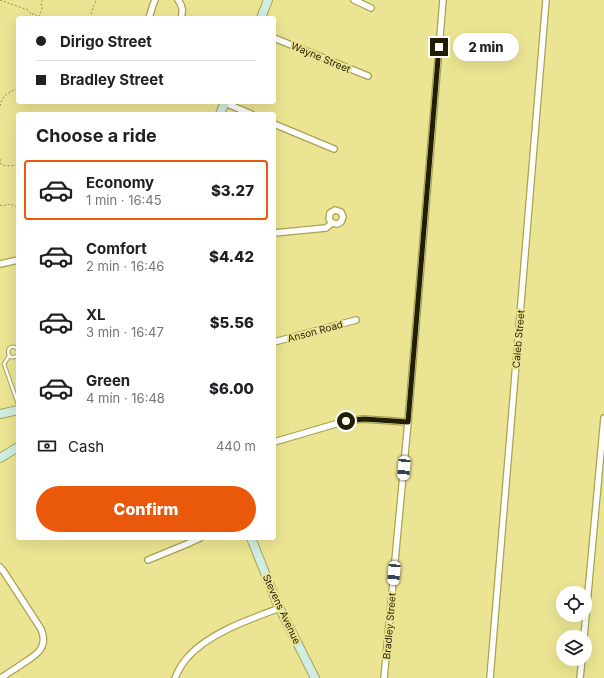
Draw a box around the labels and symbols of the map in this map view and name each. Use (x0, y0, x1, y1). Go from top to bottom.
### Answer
callout: 2 min (453, 33, 519, 61)
route end (430, 38, 448, 56)
street label: Wayne Street (290, 39, 353, 75)
street label: Caleb Street (509, 309, 527, 369)
street label: Anson Road (286, 318, 344, 344)
route start (337, 412, 355, 430)
car (397, 456, 411, 480)
car (387, 561, 401, 585)
street label: Stevens Avenue (261, 572, 303, 646)
street label: Bradley Street (380, 592, 398, 660)

